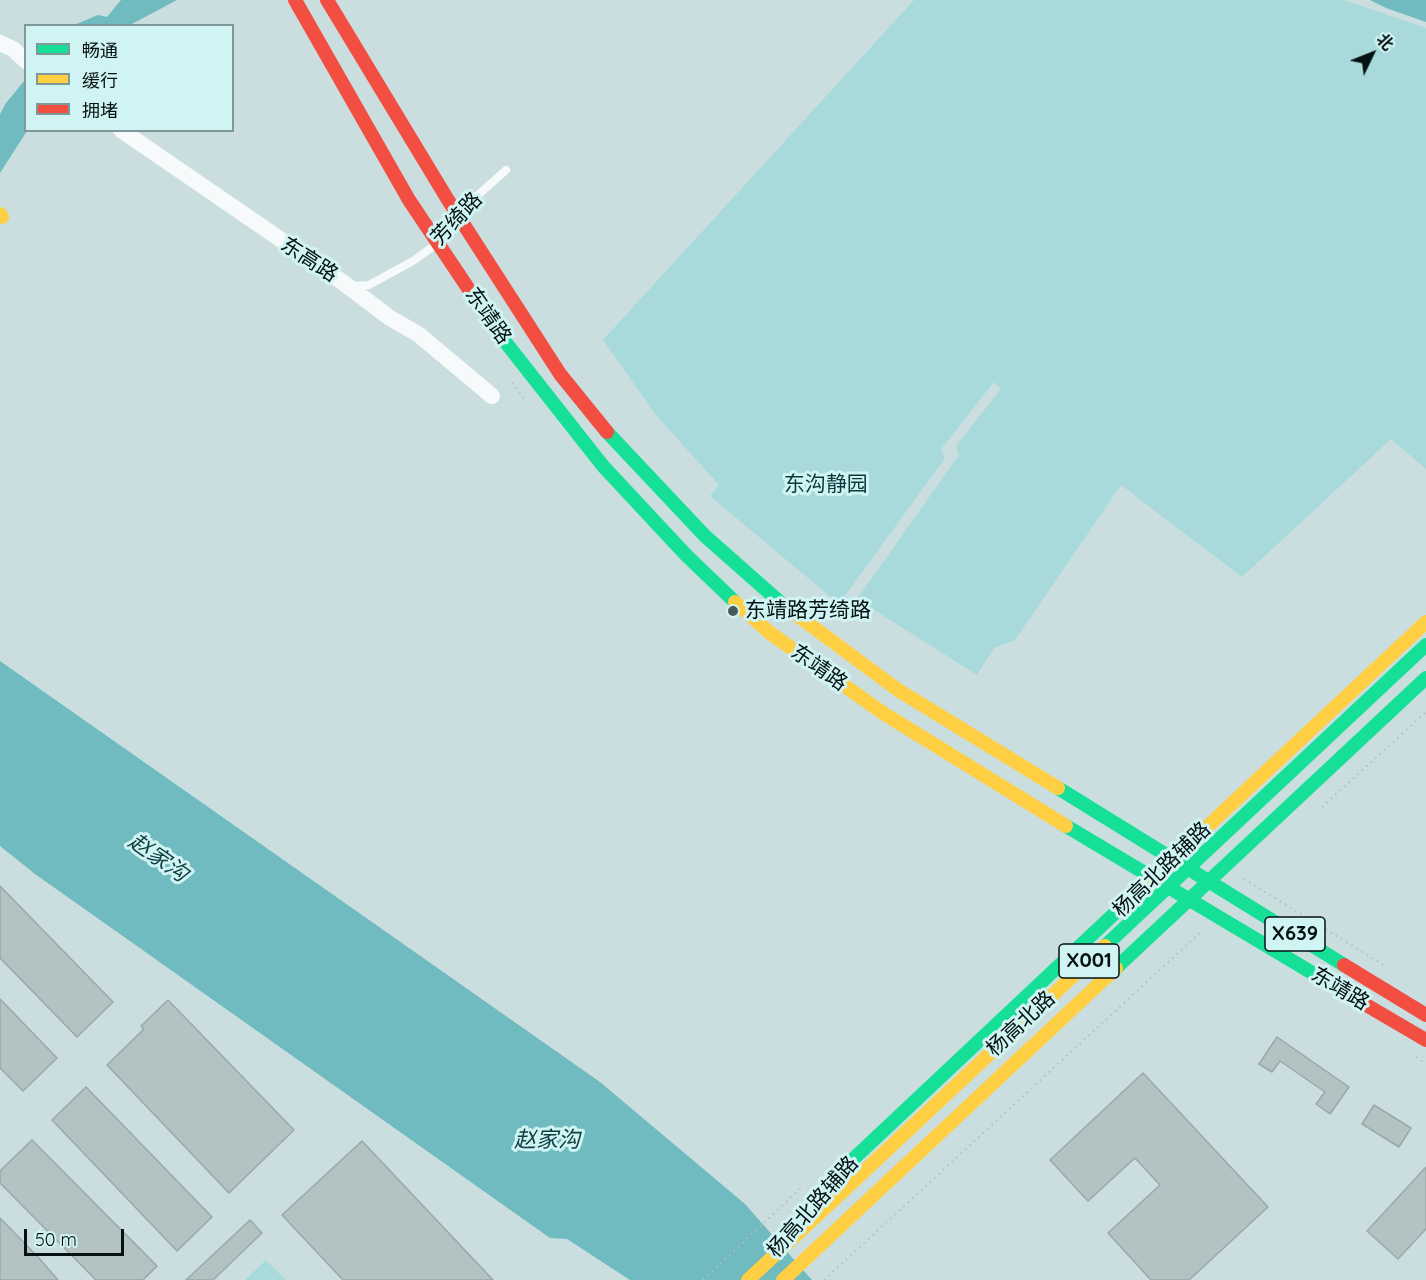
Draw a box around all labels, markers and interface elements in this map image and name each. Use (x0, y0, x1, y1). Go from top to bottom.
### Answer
legend (24, 24, 234, 132)
north arrow (1342, 24, 1402, 84)
text: 北 (1372, 29, 1398, 54)
text: 畅通 (82, 39, 118, 62)
text: 缓行 (82, 69, 118, 92)
text: 拥堵 (82, 99, 118, 122)
street label: 芳绮路 (426, 187, 488, 251)
street label: 东高路 (276, 232, 342, 288)
street label: 东靖路 (460, 283, 516, 349)
park label: 东沟静园 (784, 472, 868, 498)
place label: 东靖路芳绮路 (745, 598, 871, 624)
marker: 东靖路芳绮路 (726, 604, 740, 618)
street label: 东靖路 (786, 640, 852, 696)
street label: 杨高北路辅路 (1108, 817, 1216, 923)
water label: 赵家沟 (123, 828, 193, 888)
road number: X639 (1265, 917, 1325, 951)
road number: X001 (1059, 944, 1119, 978)
street label: 东靖路 (1307, 962, 1373, 1016)
street label: 杨高北路 (982, 986, 1060, 1062)
water label: 赵家沟 (514, 1127, 580, 1153)
street label: 杨高北路辅路 (762, 1151, 864, 1263)
scale bar (27, 1217, 128, 1255)
text: 50 m (35, 1228, 77, 1251)

